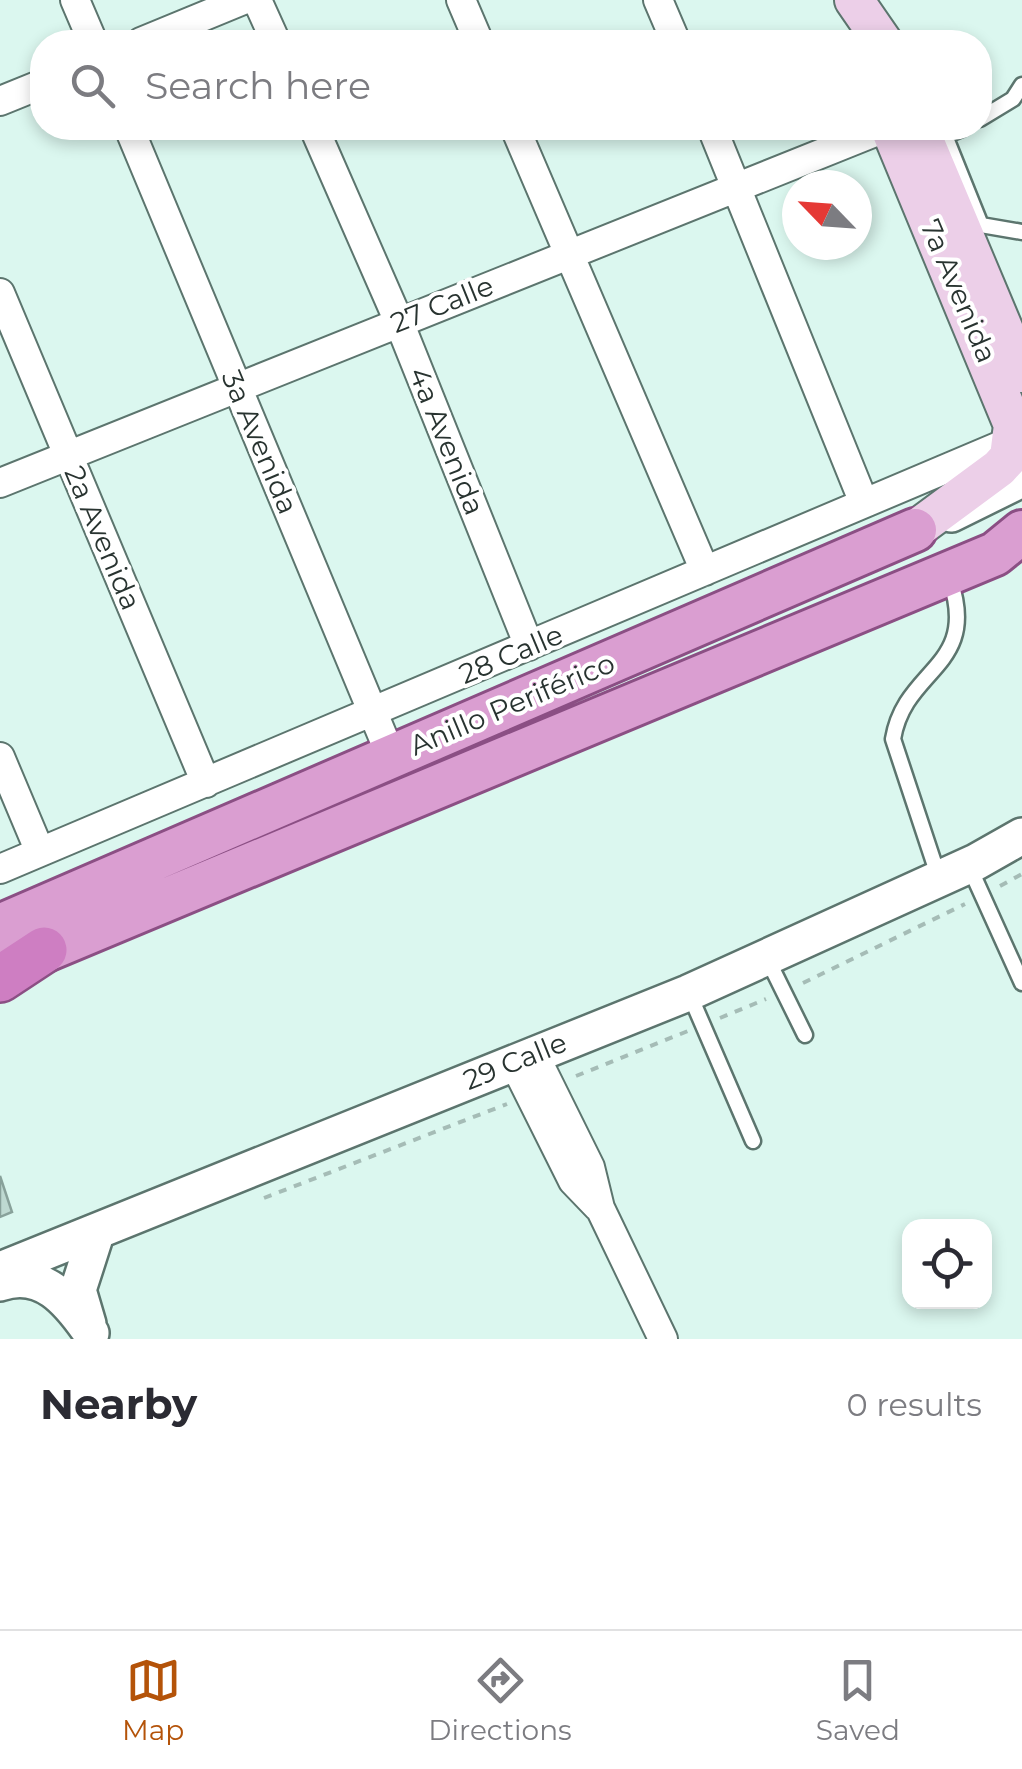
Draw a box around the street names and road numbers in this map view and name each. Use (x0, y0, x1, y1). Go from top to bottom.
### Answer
street label: 7a Avenida (914, 214, 1004, 368)
street label: 27 Calle (386, 268, 498, 340)
street label: 4a Avenida (402, 362, 492, 520)
street label: 3a Avenida (215, 365, 305, 519)
street label: 2a Avenida (58, 461, 148, 615)
street label: 28 Calle (454, 617, 568, 691)
street label: Anillo Periférico (404, 645, 620, 763)
street label: 29 Calle (458, 1025, 572, 1097)

